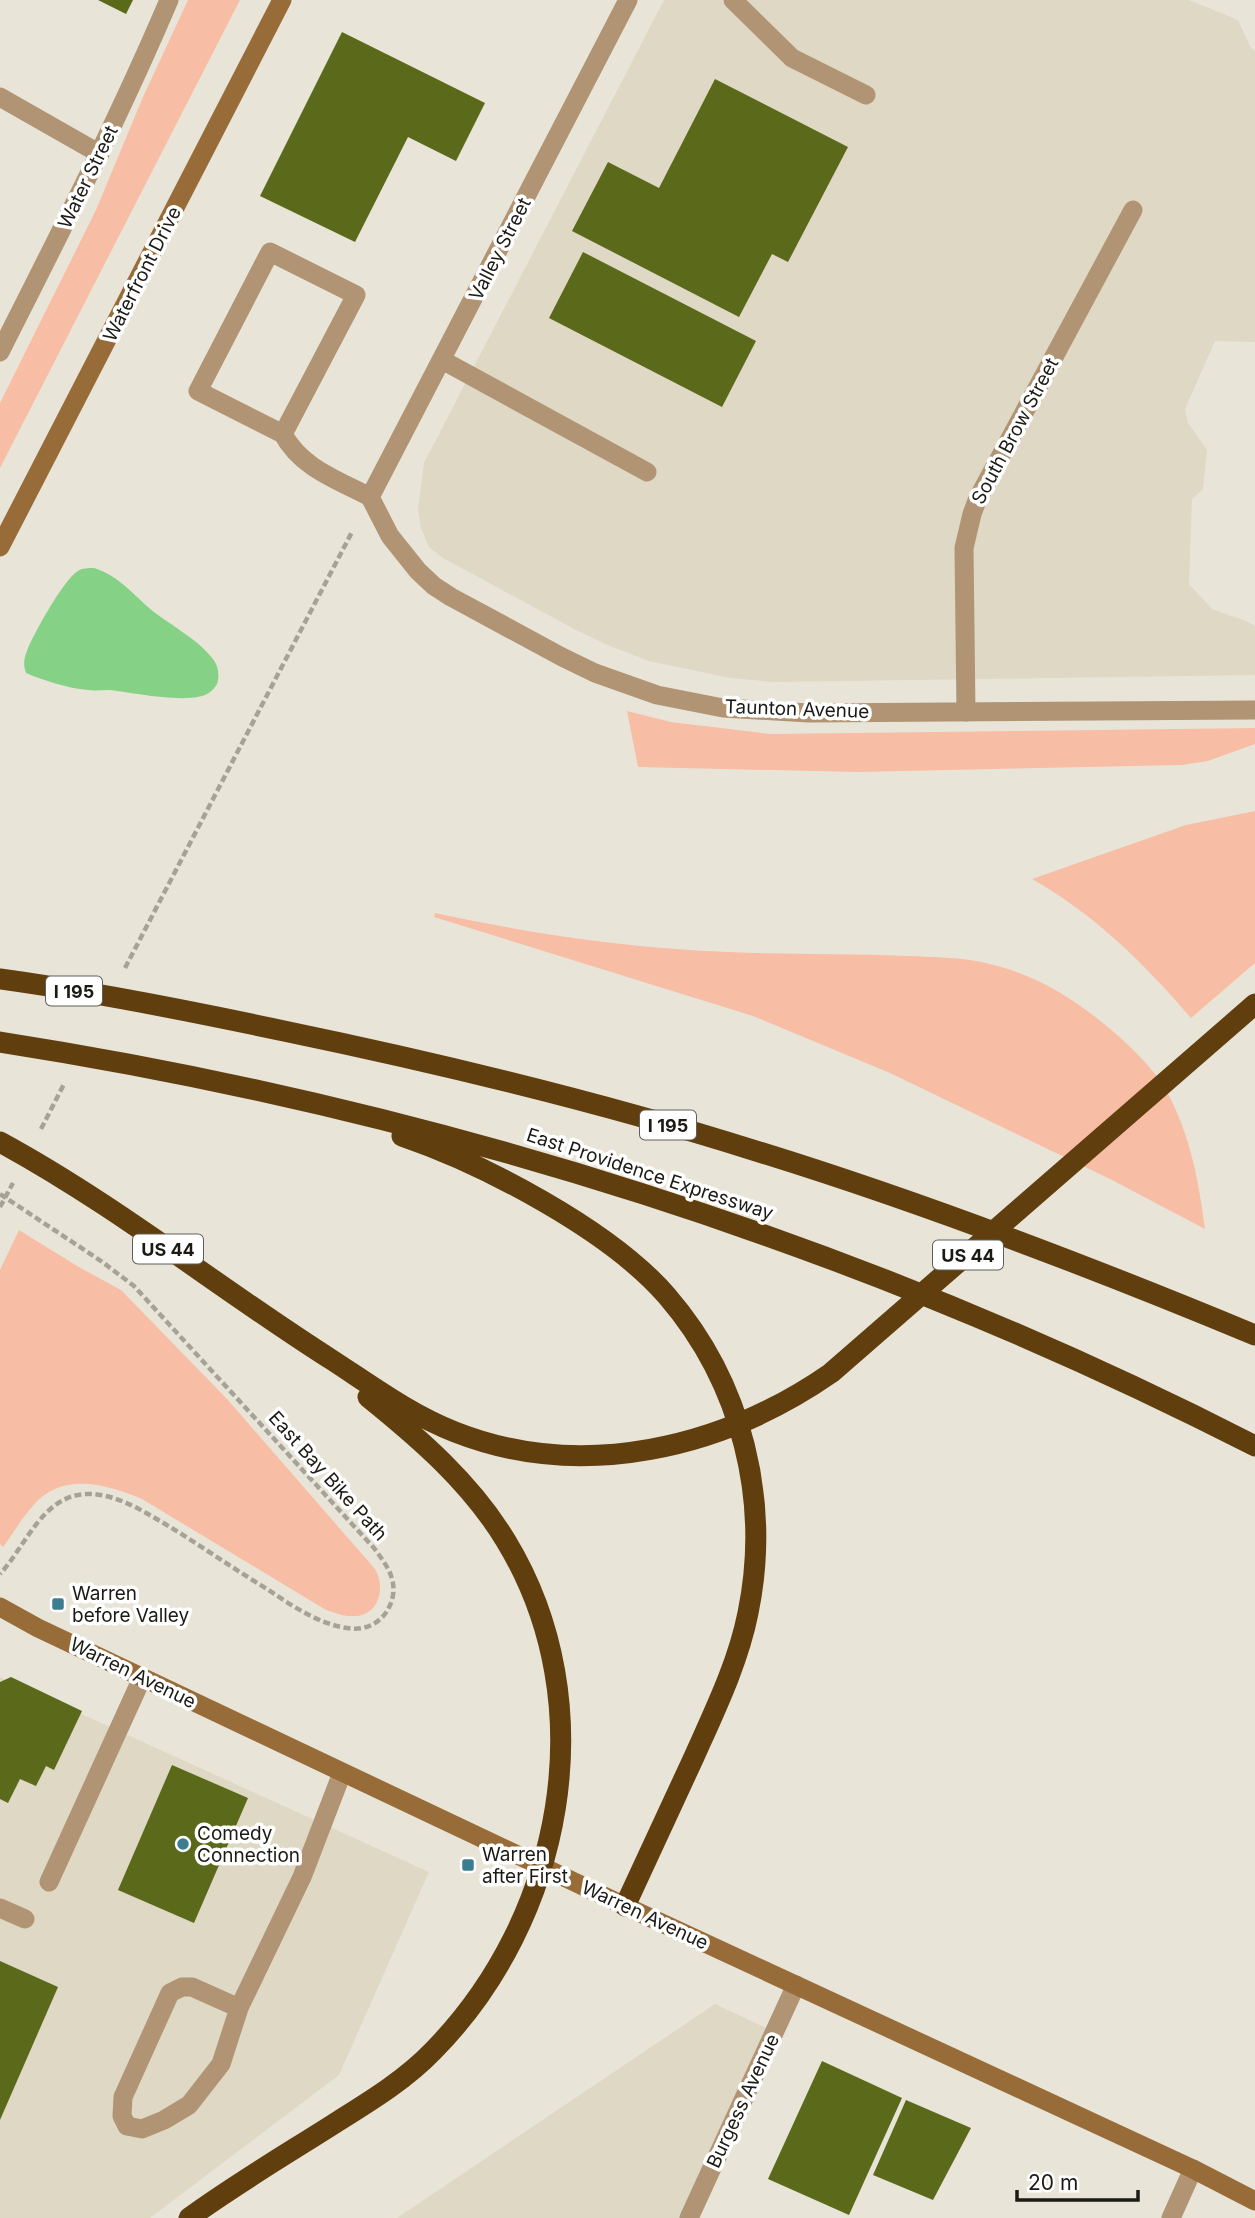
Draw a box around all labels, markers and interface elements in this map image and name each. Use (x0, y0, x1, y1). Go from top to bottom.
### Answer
street label: Water Street (53, 122, 123, 232)
street label: Valley Street (464, 194, 536, 304)
street label: Waterfront Drive (98, 203, 186, 345)
street label: South Brow Street (967, 354, 1063, 508)
street label: Taunton Avenue (724, 695, 870, 723)
road number: I 195 (46, 976, 102, 1006)
road number: I 195 (640, 1110, 696, 1140)
street label: East Providence Expressway (524, 1123, 777, 1225)
road number: US 44 (133, 1234, 203, 1264)
road number: US 44 (933, 1240, 1003, 1270)
street label: East Bay Bike Path (264, 1407, 392, 1545)
place label: Warren before Valley (72, 1582, 190, 1627)
marker: Warren before Valley (50, 1596, 66, 1612)
street label: Warren Avenue (66, 1633, 200, 1713)
place label: Comedy Connection (197, 1822, 300, 1867)
marker: Comedy Connection (175, 1836, 191, 1852)
place label: Warren after First (482, 1843, 568, 1888)
marker: Warren after First (460, 1857, 476, 1873)
street label: Warren Avenue (578, 1876, 712, 1954)
street label: Burgess Avenue (702, 2030, 784, 2172)
scale bar (1017, 2158, 1138, 2202)
text: 20 m (1028, 2170, 1078, 2195)

